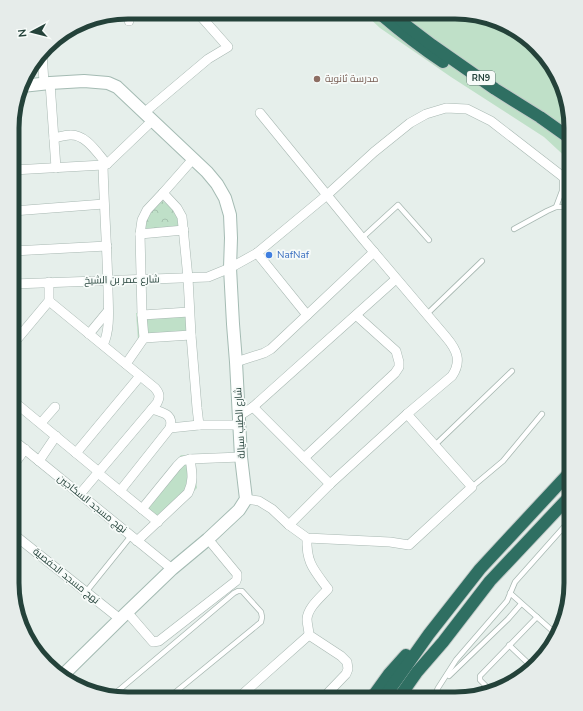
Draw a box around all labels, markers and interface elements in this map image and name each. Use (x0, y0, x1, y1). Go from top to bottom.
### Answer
north arrow (12, 12, 52, 52)
text: N (15, 28, 31, 38)
road number: RN9 (467, 71, 495, 85)
place label: مدرسة ثانوية (325, 72, 379, 86)
marker: مدرسة ثانوية (312, 74, 322, 84)
place label: NafNaf (277, 248, 310, 262)
marker: NafNaf (264, 250, 274, 260)
street label: شارع عمر بن الشيخ (84, 272, 160, 288)
street label: شارع الطيب سيالة (231, 387, 249, 459)
street label: نهج مسجد السكاجين (54, 471, 130, 537)
street label: نهج مسجد الحفصية (30, 545, 102, 607)

